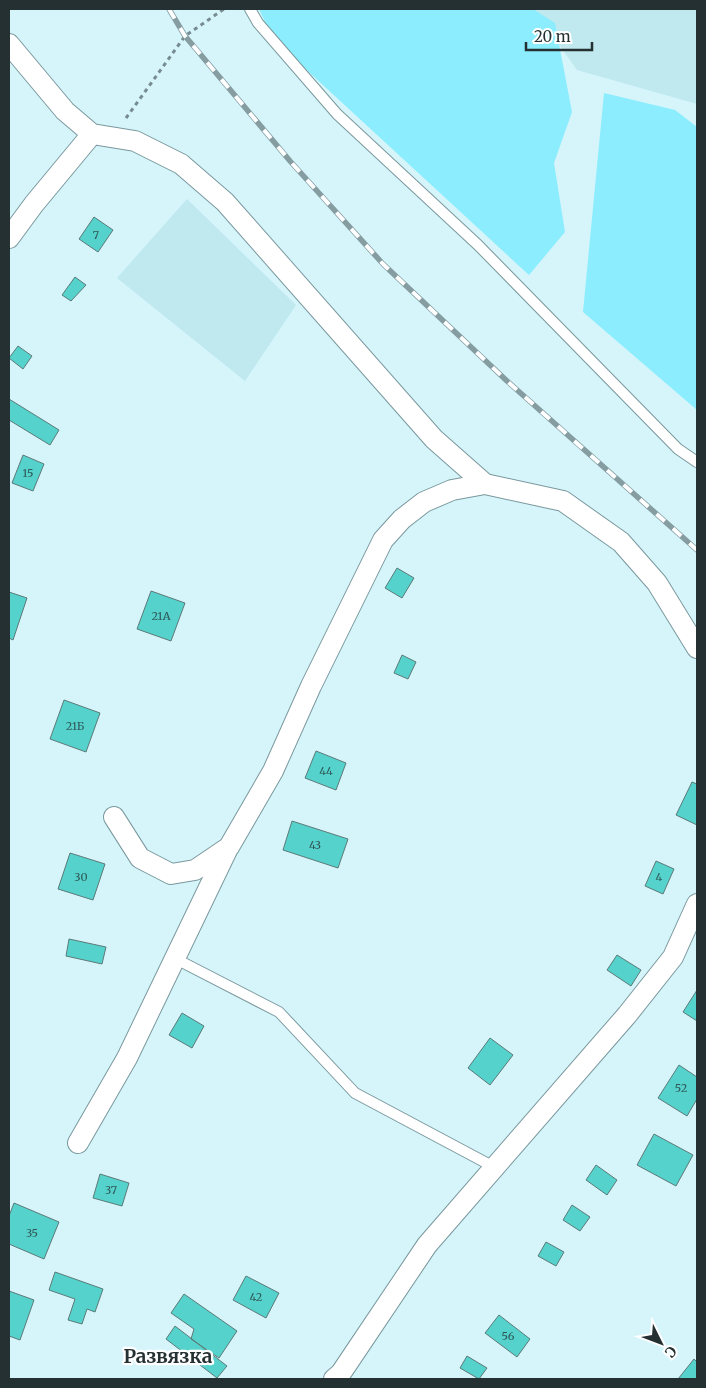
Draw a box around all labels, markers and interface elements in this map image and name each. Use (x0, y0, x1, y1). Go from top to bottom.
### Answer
scale bar (526, 20, 592, 52)
text: 20 m (534, 27, 571, 46)
house number: 7 (93, 228, 99, 242)
house number: 15 (22, 466, 34, 480)
house number: 21А (151, 609, 171, 623)
house number: 21Б (66, 719, 85, 733)
house number: 44 (319, 764, 333, 778)
house number: 43 (309, 838, 321, 852)
house number: 30 (74, 870, 88, 884)
house number: 4 (656, 870, 663, 884)
house number: 52 (675, 1081, 687, 1095)
house number: 37 (105, 1183, 117, 1197)
house number: 35 (26, 1226, 38, 1240)
house number: 42 (250, 1290, 262, 1304)
north arrow (636, 1318, 686, 1368)
house number: 56 (502, 1329, 515, 1343)
text: С (661, 1342, 680, 1361)
district label: Развязка (124, 1344, 213, 1368)

